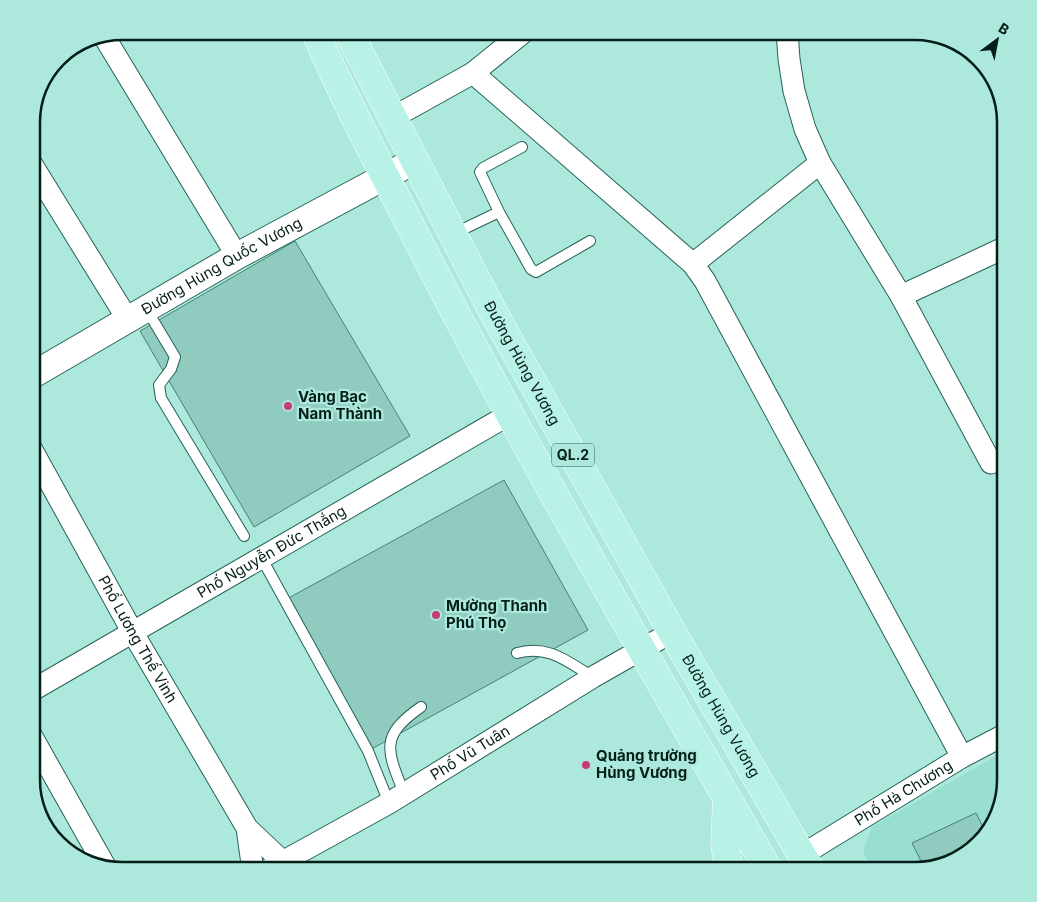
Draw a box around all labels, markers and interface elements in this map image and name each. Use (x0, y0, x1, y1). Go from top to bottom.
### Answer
north arrow (972, 15, 1022, 65)
text: B (996, 19, 1013, 38)
street label: Đường Hùng Quốc Vương (138, 213, 305, 319)
street label: Đường Hùng Vương (480, 298, 565, 428)
place label: Vàng Bạc Nam Thành (298, 387, 382, 423)
marker: Vàng Bạc Nam Thành (282, 400, 294, 412)
road number: QL.2 (552, 444, 594, 466)
street label: Phố Nguyễn Đức Thắng (193, 501, 349, 602)
street label: Phố Lương Thế Vinh (94, 572, 182, 706)
place label: Mường Thanh Phú Thọ (446, 596, 547, 632)
marker: Mường Thanh Phú Thọ (430, 609, 442, 621)
street label: Đường Hùng Vương (678, 651, 765, 781)
street label: Phố Vũ Tuân (427, 721, 513, 784)
place label: Quảng trường Hùng Vương (596, 746, 697, 782)
street label: Phố Hà Chương (851, 755, 956, 830)
marker: Quảng trường Hùng Vương (580, 759, 592, 771)

